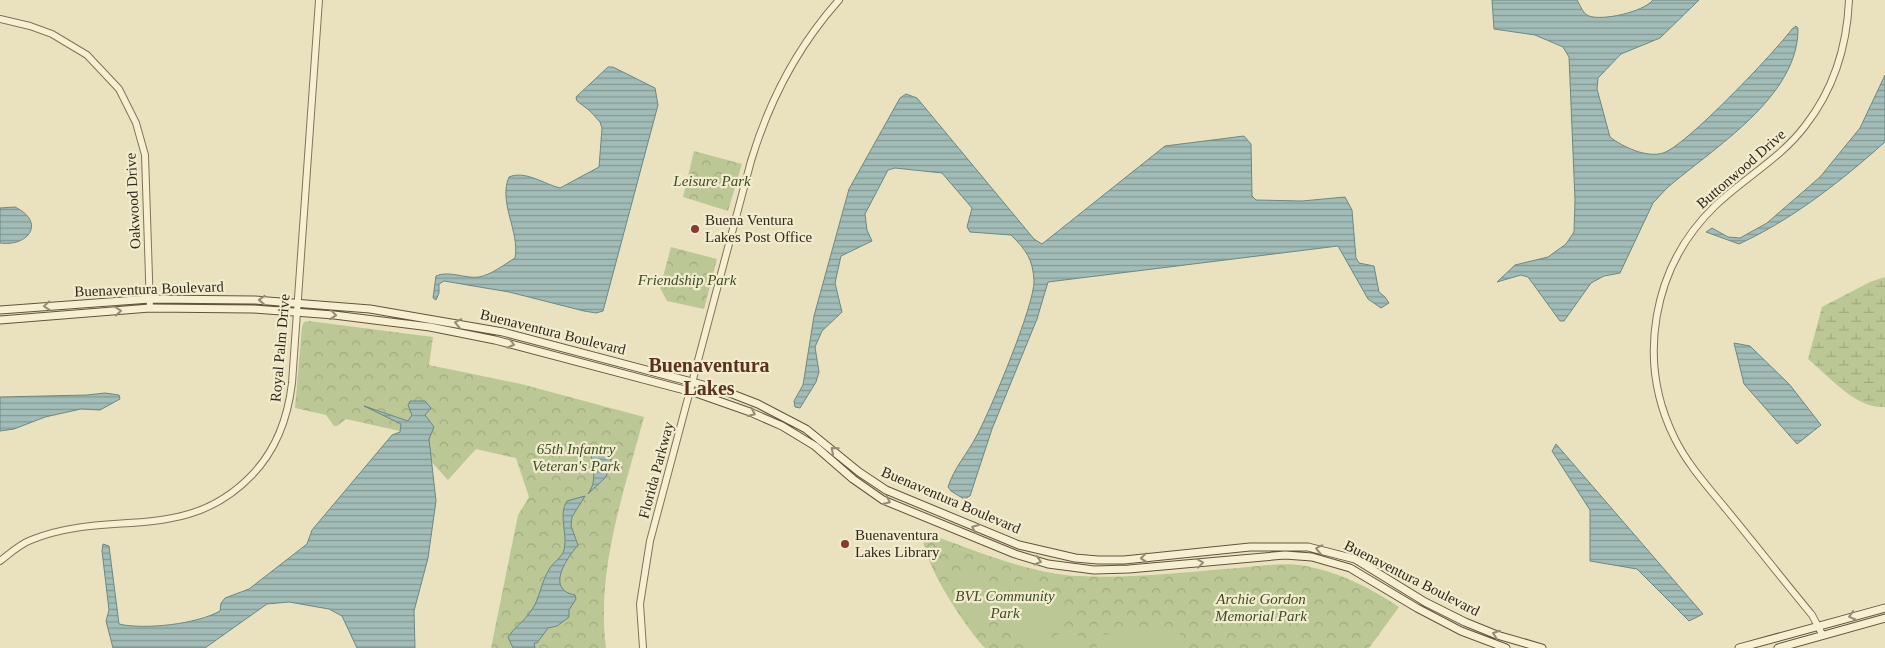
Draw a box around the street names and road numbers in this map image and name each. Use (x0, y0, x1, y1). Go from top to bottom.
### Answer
street label: Buttonwood Drive (1693, 126, 1789, 212)
street label: Oakwood Drive (122, 152, 144, 249)
street label: Buenaventura Boulevard (74, 278, 224, 300)
street label: Royal Palm Drive (267, 293, 293, 403)
street label: Buenaventura Boulevard (479, 306, 628, 358)
street label: Florida Parkway (635, 419, 677, 520)
street label: Buenaventura Boulevard (879, 463, 1023, 537)
street label: Buenaventura Boulevard (1342, 537, 1483, 619)

